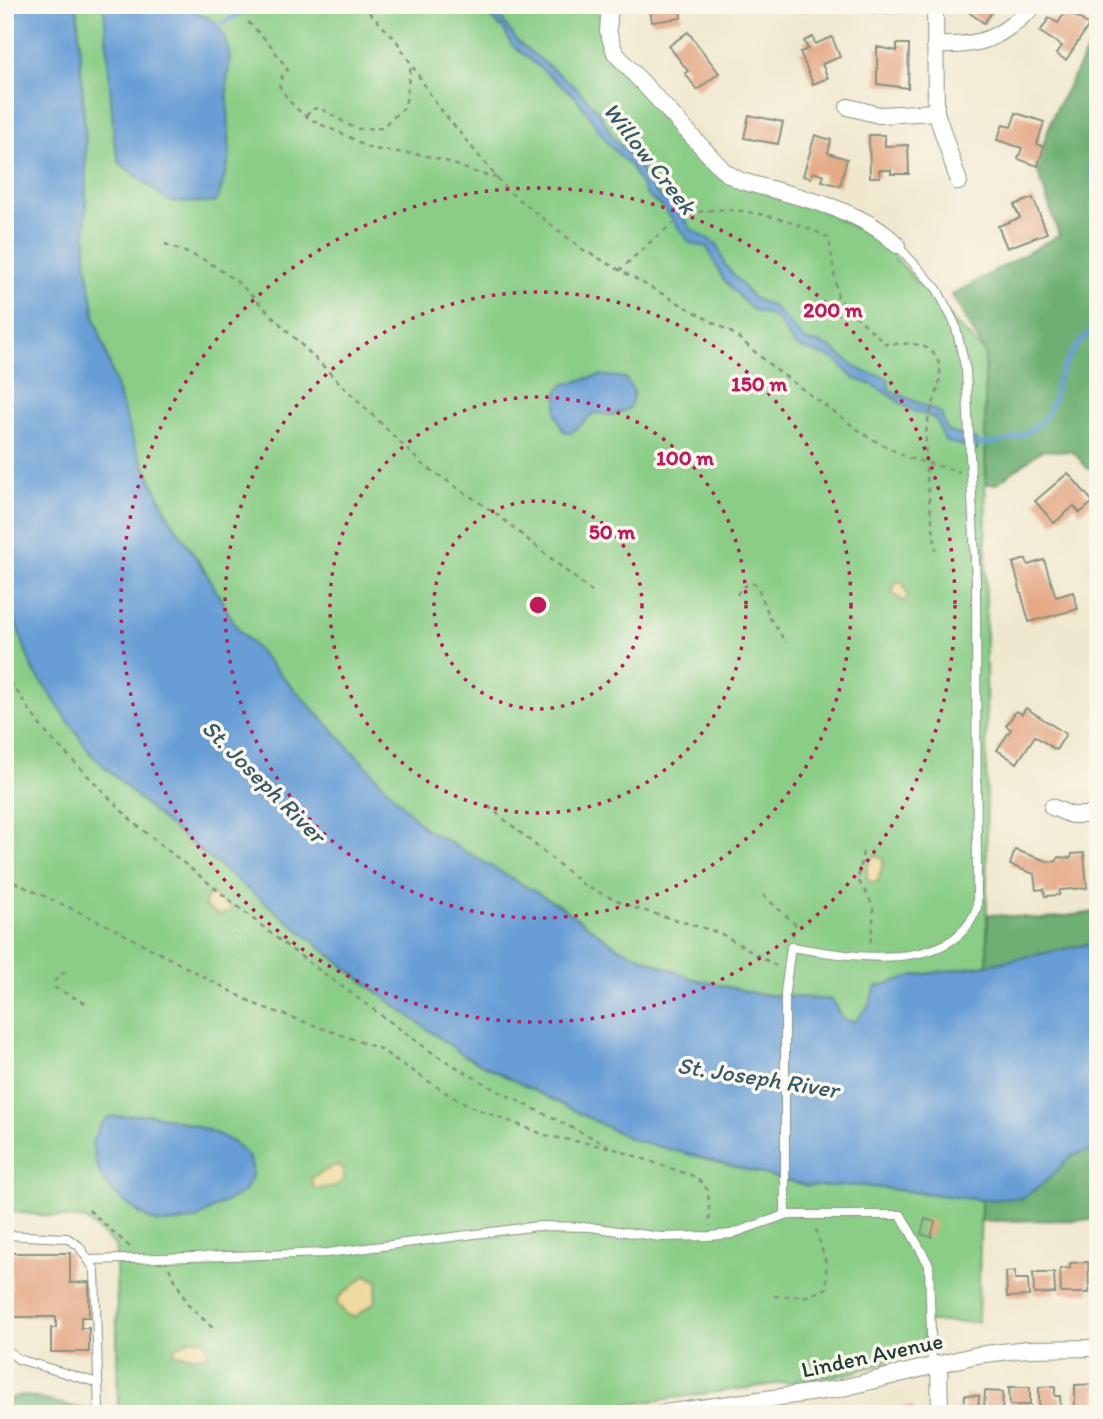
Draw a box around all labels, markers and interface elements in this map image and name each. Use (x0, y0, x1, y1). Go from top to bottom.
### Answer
water label: Willow Creek (597, 96, 704, 221)
text: 200 m (803, 297, 863, 322)
text: 150 m (731, 371, 787, 396)
text: 100 m (656, 445, 714, 470)
text: 50 m (589, 519, 636, 544)
centre of rings (526, 593, 550, 617)
water label: St. Joseph River (196, 713, 334, 851)
water label: St. Joseph River (675, 1050, 843, 1104)
street label: Linden Avenue (799, 1326, 945, 1384)

